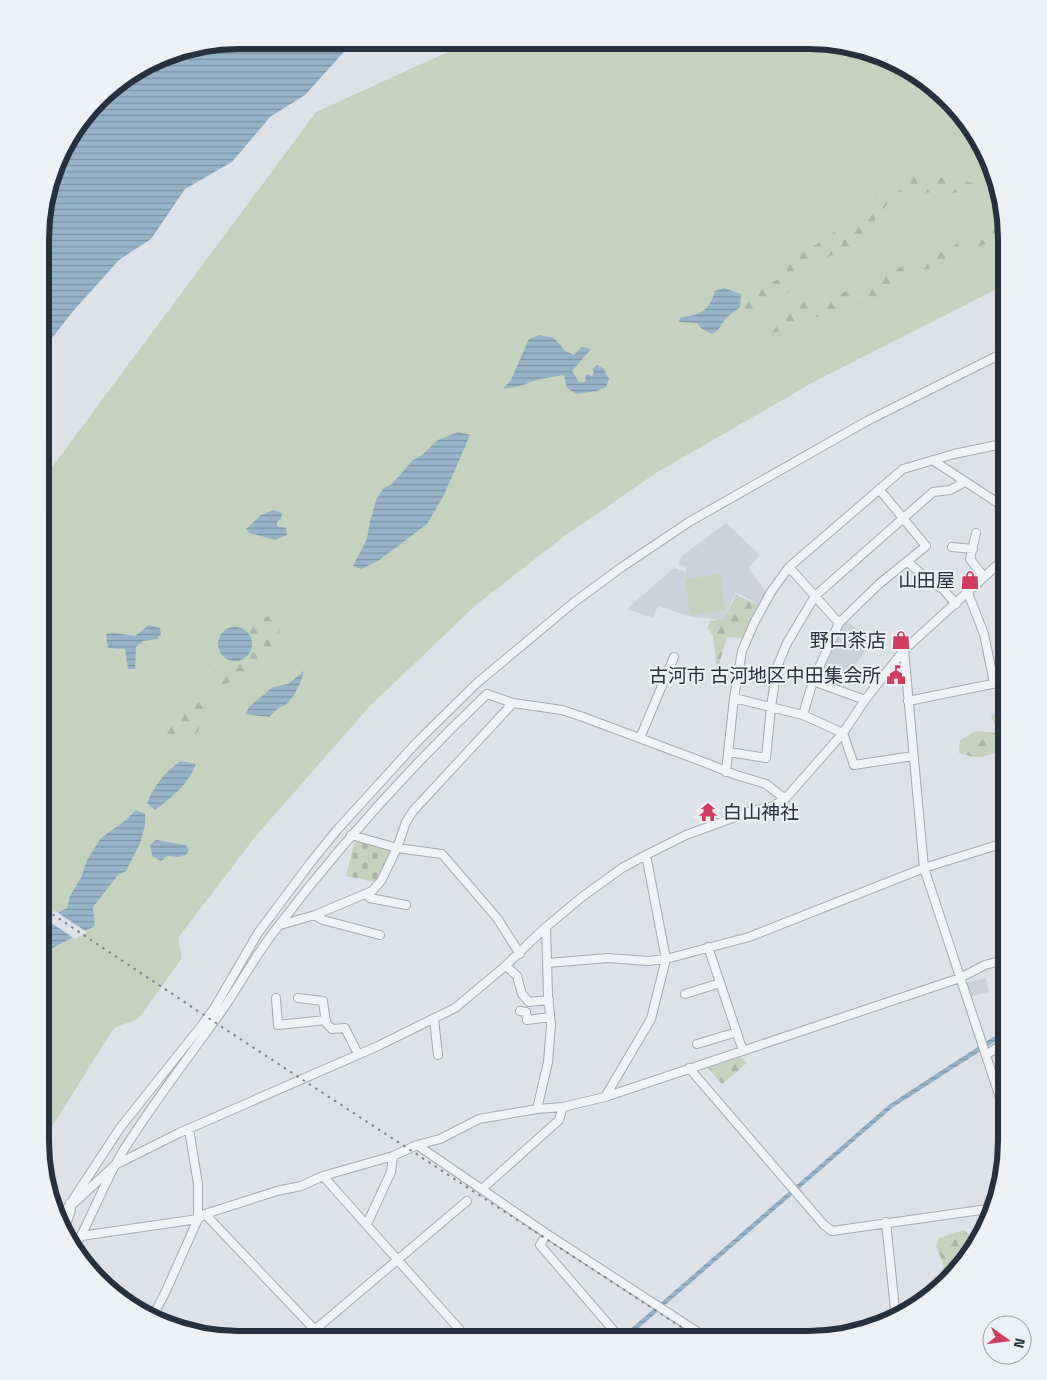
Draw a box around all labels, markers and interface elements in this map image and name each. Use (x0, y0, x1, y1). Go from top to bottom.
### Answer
place label: 山田屋 (898, 565, 955, 594)
shop icon: 山田屋 (959, 569, 981, 591)
place label: 野口茶店 (810, 625, 886, 654)
shop icon: 野口茶店 (890, 629, 912, 651)
place label: 古河市 古河地区中田集会所 (649, 660, 881, 689)
public building icon: 古河市 古河地区中田集会所 (885, 664, 907, 686)
place label: 白山神社 (723, 797, 799, 826)
temple icon: 白山神社 (697, 801, 719, 823)
north arrow (982, 1315, 1032, 1365)
text: N (1009, 1336, 1031, 1351)

